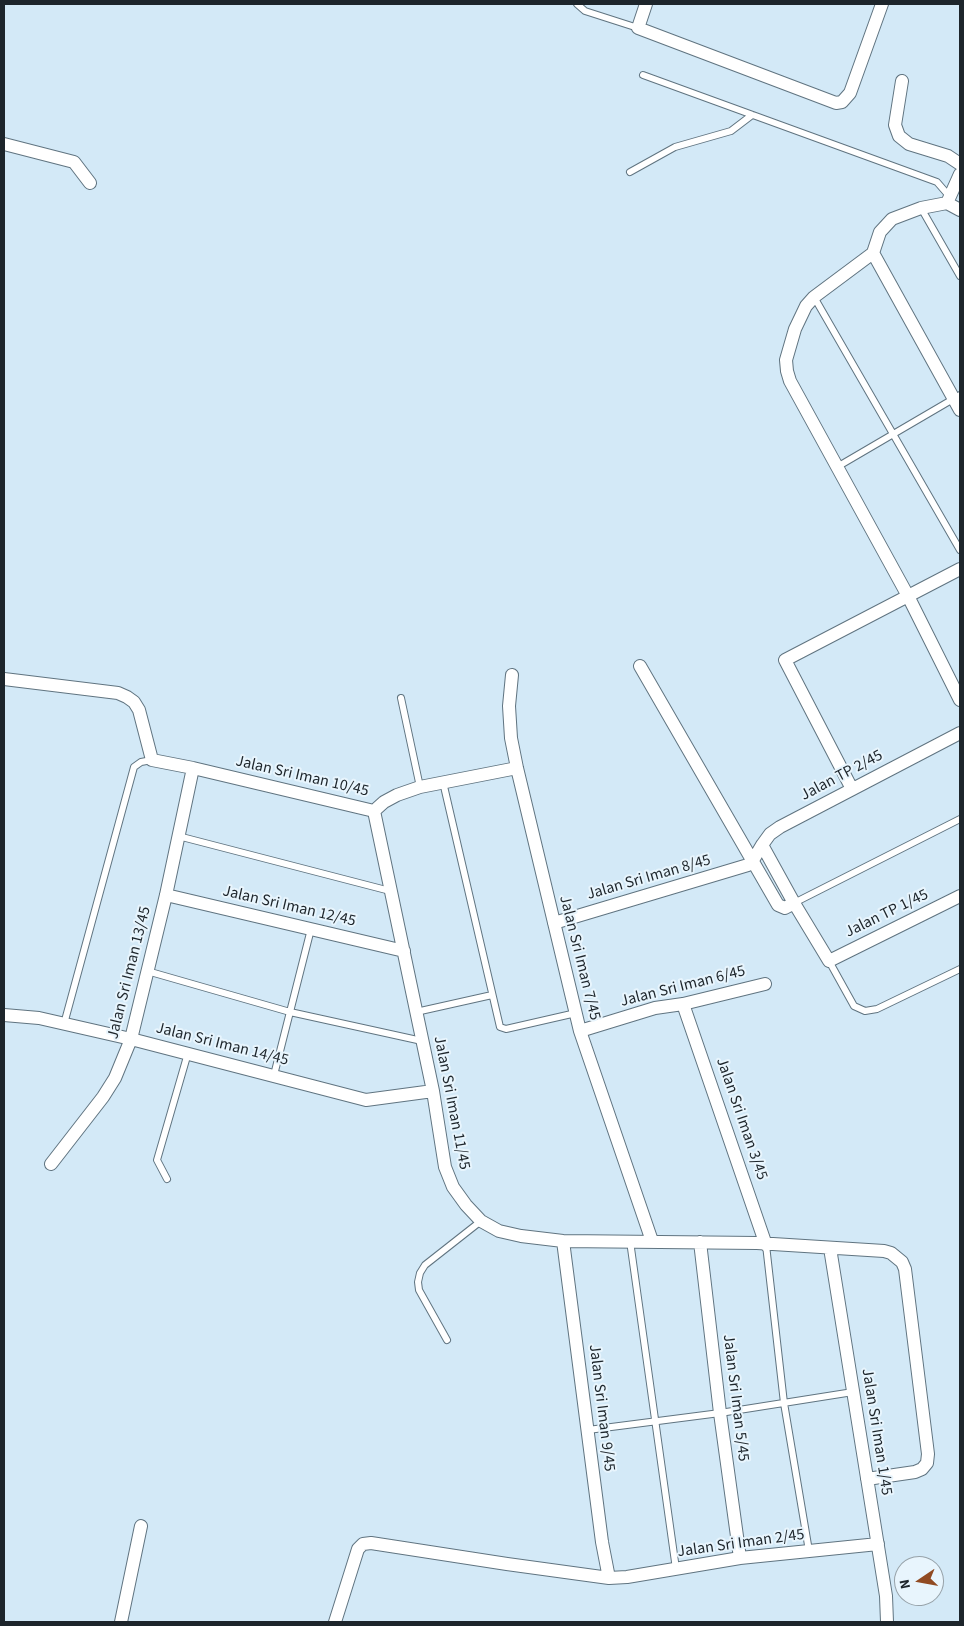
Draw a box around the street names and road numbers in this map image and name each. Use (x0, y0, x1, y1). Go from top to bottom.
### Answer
street label: Jalan TP 2/45 (798, 746, 886, 806)
street label: Jalan Sri Iman 10/45 (234, 752, 370, 802)
street label: Jalan Sri Iman 8/45 (585, 851, 713, 905)
street label: Jalan Sri Iman 12/45 (221, 882, 357, 932)
street label: Jalan TP 1/45 (842, 886, 932, 942)
street label: Jalan Sri Iman 7/45 (554, 894, 604, 1022)
street label: Jalan Sri Iman 13/45 (104, 905, 156, 1041)
street label: Jalan Sri Iman 6/45 (619, 962, 747, 1012)
street label: Jalan Sri Iman 14/45 (154, 1019, 290, 1071)
street label: Jalan Sri Iman 11/45 (429, 1034, 473, 1172)
street label: Jalan Sri Iman 3/45 (711, 1055, 771, 1183)
street label: Jalan Sri Iman 5/45 (718, 1333, 752, 1463)
street label: Jalan Sri Iman 9/45 (584, 1343, 618, 1473)
street label: Jalan Sri Iman 1/45 (857, 1367, 895, 1497)
street label: Jalan Sri Iman 2/45 (676, 1526, 806, 1562)

